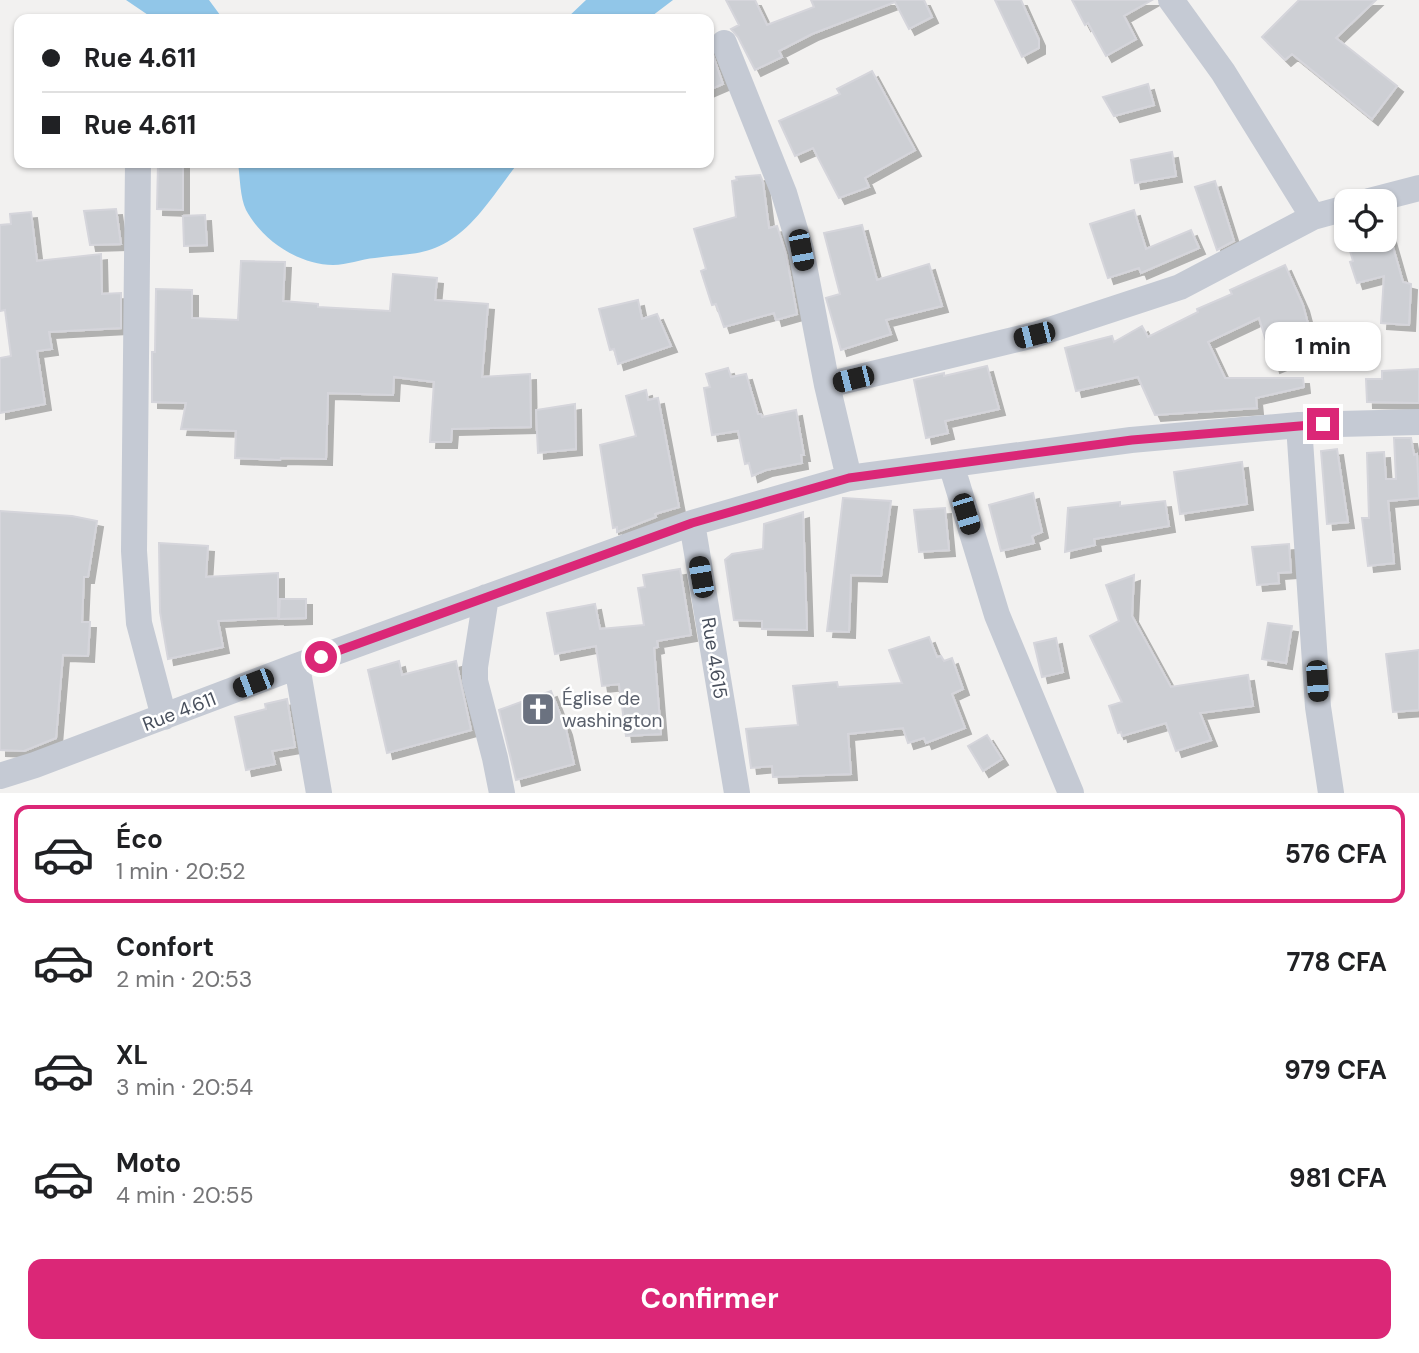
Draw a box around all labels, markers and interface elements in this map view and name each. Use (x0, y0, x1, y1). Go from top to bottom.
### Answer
text: Rue 4.611 (84, 41, 196, 75)
text: Rue 4.611 (84, 108, 196, 142)
map controls (1334, 189, 1397, 252)
button: locate (1334, 189, 1397, 252)
car (787, 227, 816, 273)
car (1012, 320, 1057, 350)
callout: 1 min (1265, 322, 1381, 372)
text: 1 min (1295, 331, 1351, 361)
car (831, 364, 876, 394)
route end (1307, 408, 1339, 440)
car (950, 491, 983, 537)
car (688, 554, 715, 600)
street label: Rue 4.615 (696, 616, 733, 701)
route start (305, 641, 337, 673)
car (1306, 659, 1329, 703)
car (230, 666, 277, 700)
street label: Rue 4.611 (139, 686, 219, 737)
place label: Église de washington (562, 686, 662, 733)
church icon: Église de washington (519, 690, 557, 728)
text: Éco (116, 822, 163, 856)
icon: car (32, 823, 95, 886)
text: 576 CFA (1285, 837, 1387, 871)
text: 1 min · 20:52 (116, 856, 246, 886)
text: Confort (116, 930, 214, 964)
icon: car (32, 931, 95, 994)
text: 778 CFA (1287, 945, 1387, 979)
text: 2 min · 20:53 (116, 964, 252, 994)
text: XL (116, 1038, 148, 1072)
icon: car (32, 1039, 95, 1102)
text: 979 CFA (1284, 1053, 1387, 1087)
text: 3 min · 20:54 (116, 1072, 253, 1102)
text: Moto (116, 1146, 181, 1180)
icon: car (32, 1147, 95, 1210)
text: 981 CFA (1289, 1161, 1387, 1195)
text: 4 min · 20:55 (116, 1180, 254, 1210)
button: Confirmer (28, 1259, 1391, 1339)

